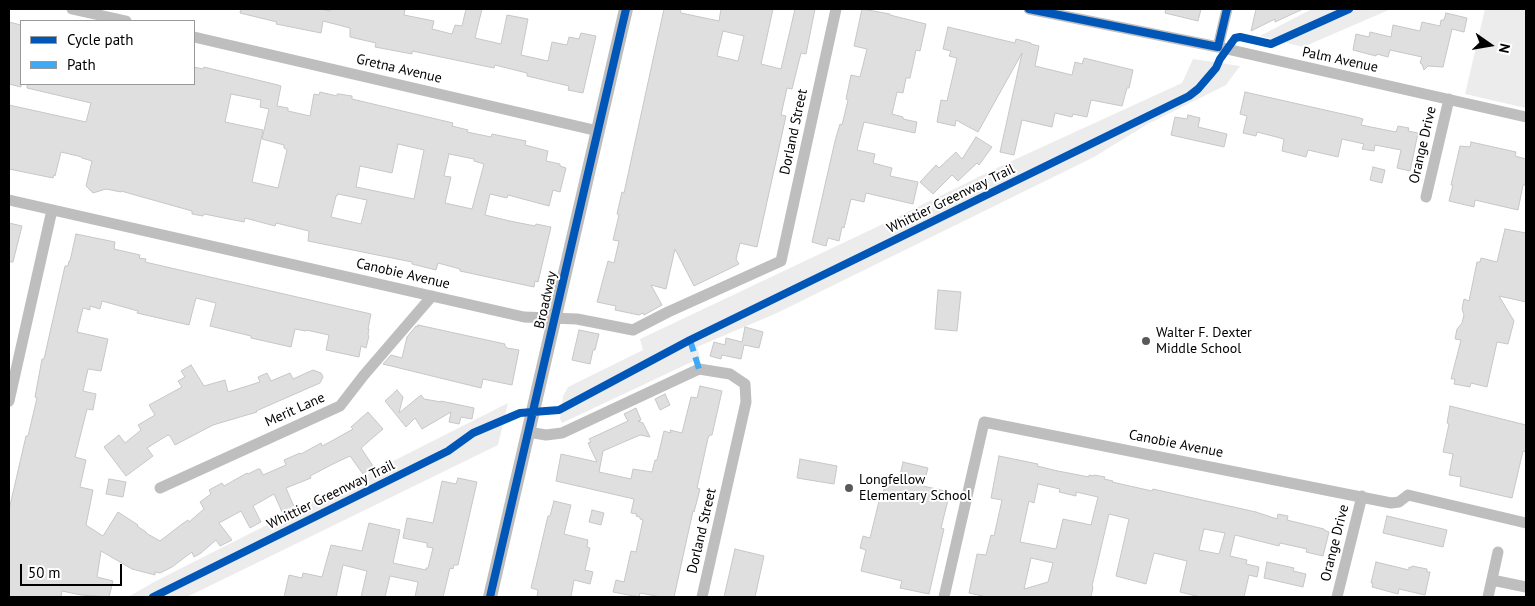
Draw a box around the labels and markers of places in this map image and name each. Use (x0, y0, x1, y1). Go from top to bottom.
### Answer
place label: Walter F. Dexter Middle School (1156, 325, 1252, 358)
marker: Walter F. Dexter Middle School (1140, 335, 1152, 347)
place label: Longfellow Elementary School (859, 472, 971, 504)
marker: Longfellow Elementary School (843, 482, 855, 494)

